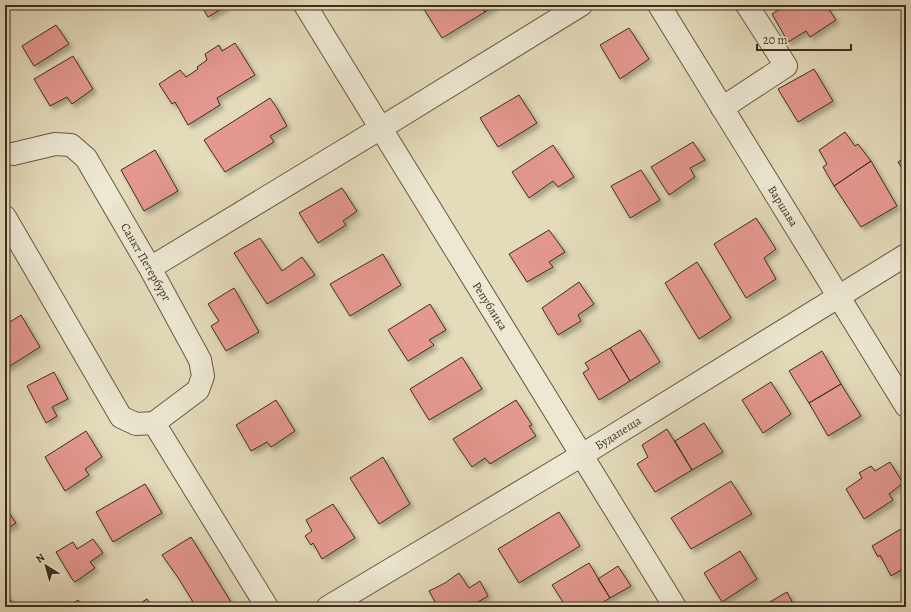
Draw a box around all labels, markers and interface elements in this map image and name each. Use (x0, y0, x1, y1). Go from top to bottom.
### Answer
scale bar (757, 26, 851, 52)
text: 20 m (763, 32, 787, 48)
street label: Варшава (764, 182, 802, 230)
street label: Санкт Петербург (117, 220, 175, 304)
street label: Република (469, 279, 511, 334)
street label: Будапеща (592, 412, 645, 453)
north arrow (26, 546, 66, 586)
text: N (33, 550, 48, 567)

